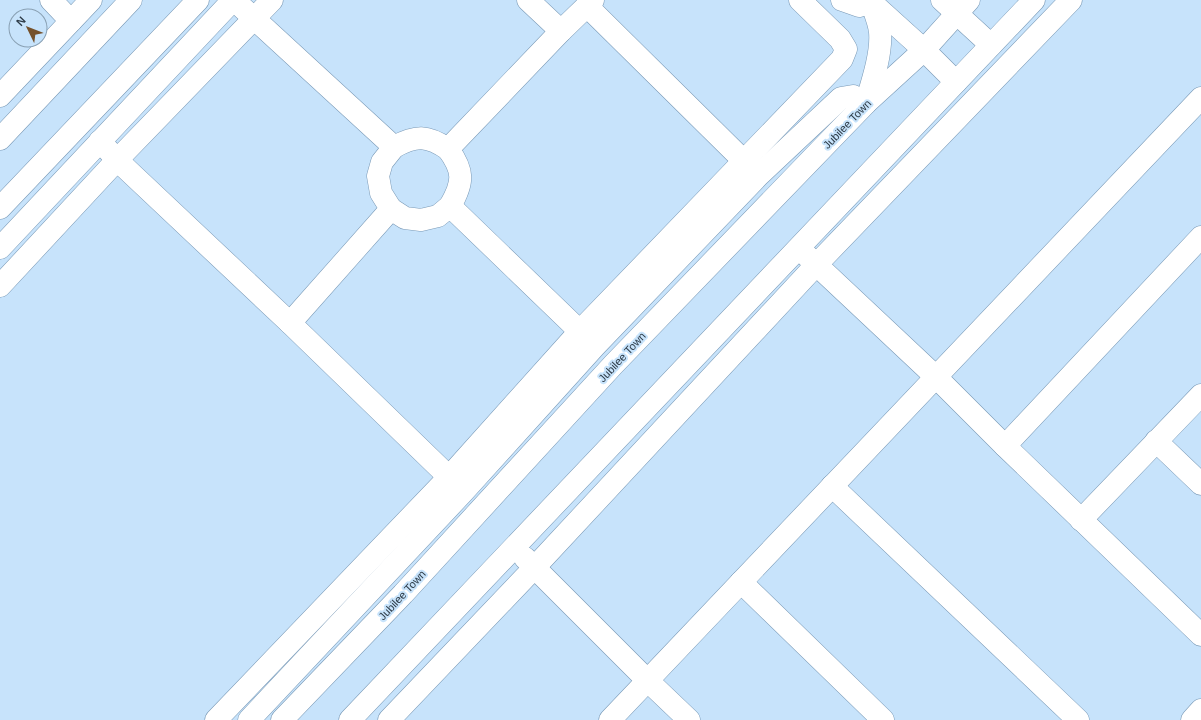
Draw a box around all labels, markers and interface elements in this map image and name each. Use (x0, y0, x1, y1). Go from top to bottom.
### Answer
north arrow (8, 8, 48, 48)
text: N (14, 14, 28, 28)
street label: Jubilee Town (821, 97, 873, 151)
street label: Jubilee Town (596, 330, 648, 384)
street label: Jubilee Town (376, 568, 428, 622)

